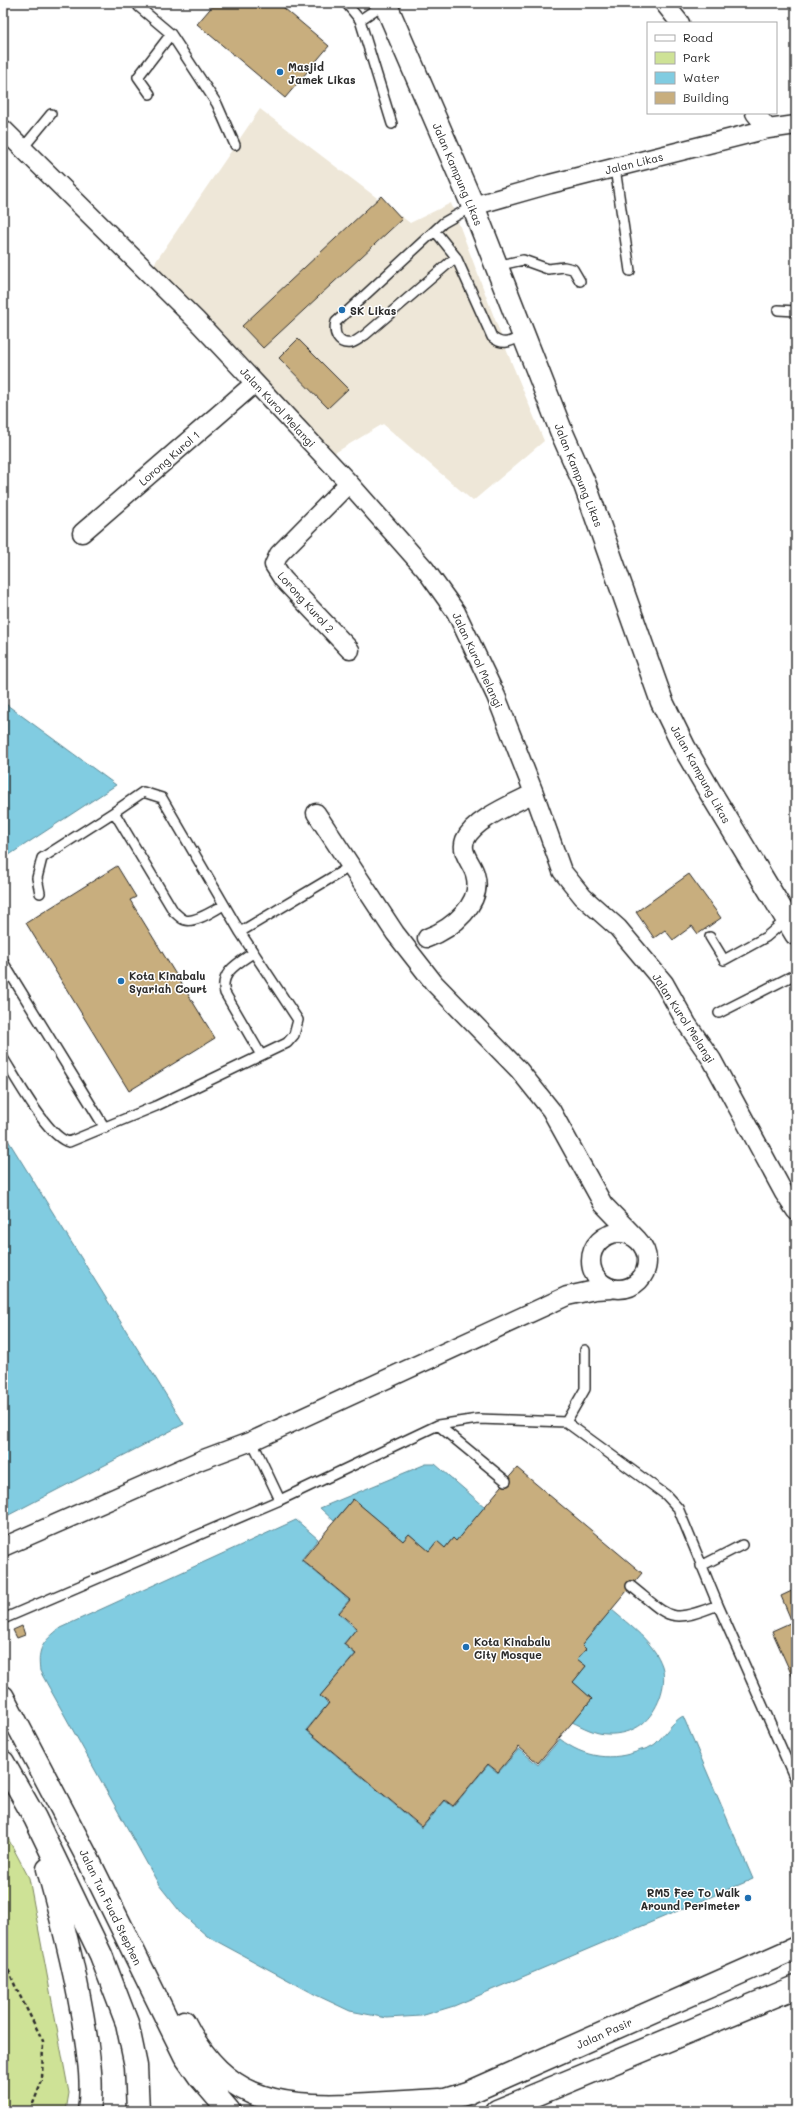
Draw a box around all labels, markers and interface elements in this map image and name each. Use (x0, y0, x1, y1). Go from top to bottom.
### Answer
legend (647, 22, 777, 114)
text: Road (683, 29, 713, 45)
text: Park (683, 49, 710, 65)
place label: Masjid Jamek Likas (288, 59, 356, 87)
marker: Masjid Jamek Likas (275, 67, 285, 77)
text: Water (683, 69, 720, 85)
text: Building (683, 89, 729, 105)
street label: Jalan Kampung Likas (430, 120, 486, 228)
street label: Jalan Likas (603, 149, 665, 177)
place label: SK Likas (350, 303, 397, 318)
marker: SK Likas (337, 305, 347, 315)
street label: Jalan Kurol Melangi (237, 364, 319, 450)
street label: Jalan Kampung Likas (551, 421, 607, 529)
street label: Lorong Kurol 1 (135, 427, 203, 489)
street label: Lorong Kurol 2 (274, 568, 338, 636)
street label: Jalan Kurol Melangi (449, 610, 507, 710)
street label: Jalan Kampung Likas (668, 722, 734, 826)
place label: Kota Kinabalu Syariah Court (129, 968, 207, 996)
street label: Jalan Kurol Melangi (649, 970, 719, 1066)
marker: Kota Kinabalu Syariah Court (116, 976, 126, 986)
place label: Kota Kinabalu City Mosque (474, 1634, 551, 1662)
marker: Kota Kinabalu City Mosque (461, 1642, 471, 1652)
street label: Jalan Tun Fuad Stephen (76, 1847, 146, 1967)
place label: RM5 Fee To Walk Around Perimeter (640, 1885, 740, 1913)
marker: RM5 Fee To Walk Around Perimeter (743, 1893, 753, 1903)
street label: Jalan Pasir (574, 2014, 634, 2052)

